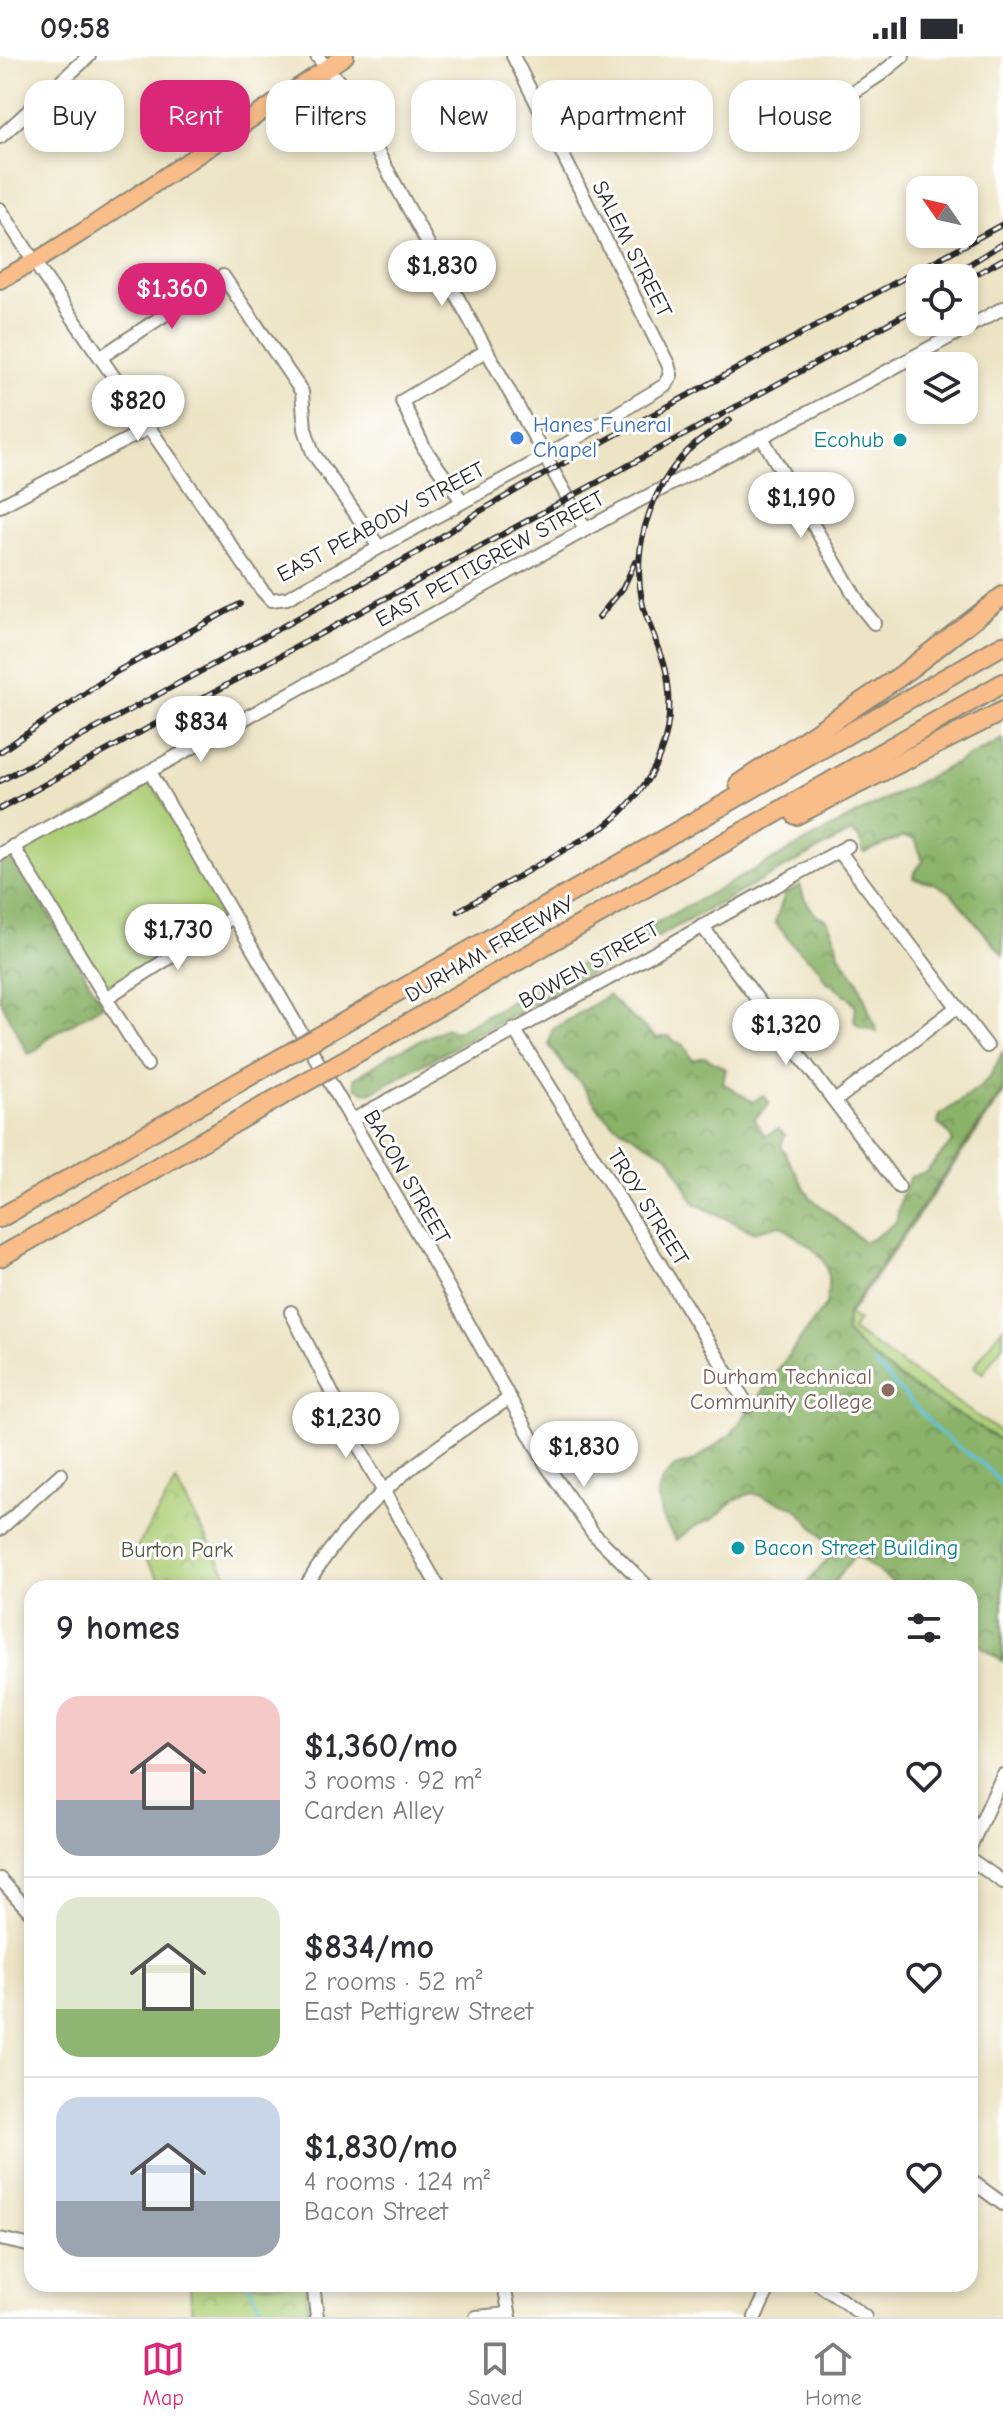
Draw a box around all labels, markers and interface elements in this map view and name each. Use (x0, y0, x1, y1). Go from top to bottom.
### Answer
text: 09:58 (40, 11, 110, 46)
chip: Buy (24, 80, 124, 152)
chip: Rent (140, 80, 250, 152)
chip: Filters (266, 80, 395, 152)
chip: New (411, 80, 516, 152)
chip: Apartment (532, 80, 713, 152)
chip: House (729, 80, 860, 152)
street label: SALEM STREET (586, 176, 678, 322)
north arrow (906, 176, 978, 248)
map controls (906, 176, 978, 424)
pin: $1,830 (377, 240, 507, 308)
text: $1,830 (406, 251, 478, 281)
pin: $1,360 (107, 263, 237, 331)
button: locate (906, 264, 978, 336)
text: $1,360 (136, 274, 208, 304)
button: layers (906, 352, 978, 424)
pin: $820 (91, 375, 185, 443)
text: $820 (110, 386, 166, 416)
place label: Hanes Funeral Chapel (533, 412, 672, 463)
place label: Ecohub (814, 427, 884, 453)
marker: Hanes Funeral Chapel (508, 429, 526, 447)
marker: Ecohub (891, 431, 909, 449)
street label: EAST PEABODY STREET (273, 456, 490, 588)
pin: $1,190 (736, 472, 866, 540)
text: $1,190 (766, 483, 836, 513)
street label: EAST PETTIGREW STREET (371, 485, 609, 633)
pin: $834 (154, 696, 248, 764)
text: $834 (174, 707, 228, 737)
street label: DURHAM FREEWAY (401, 890, 579, 1008)
pin: $1,730 (113, 904, 243, 972)
text: $1,730 (143, 915, 213, 945)
street label: BOWEN STREET (514, 916, 664, 1014)
pin: $1,320 (721, 999, 851, 1067)
text: $1,320 (750, 1010, 822, 1040)
street label: BACON STREET (358, 1105, 456, 1249)
street label: TROY STREET (602, 1144, 695, 1271)
place label: Durham Technical Community College (690, 1364, 872, 1415)
marker: Durham Technical Community College (879, 1381, 897, 1399)
pin: $1,230 (281, 1392, 411, 1460)
text: $1,230 (310, 1403, 382, 1433)
pin: $1,830 (519, 1421, 649, 1489)
text: $1,830 (548, 1432, 620, 1462)
place label: Bacon Street Building (754, 1535, 958, 1561)
park label: Burton Park (121, 1537, 234, 1563)
marker: Bacon Street Building (729, 1539, 747, 1557)
icon: filters (902, 1606, 946, 1650)
text: 9 homes (56, 1608, 180, 1648)
text: $1,360/mo (304, 1726, 458, 1766)
icon: home (120, 1728, 216, 1824)
icon: heart (902, 1754, 946, 1798)
text: 3 rooms · 92 m² (304, 1766, 482, 1796)
text: Carden Alley (304, 1796, 444, 1826)
text: $834/mo (304, 1927, 434, 1967)
icon: home (120, 1929, 216, 2025)
icon: heart (902, 1955, 946, 1999)
text: 2 rooms · 52 m² (304, 1967, 482, 1997)
text: East Pettigrew Street (304, 1997, 533, 2027)
text: $1,830/mo (304, 2127, 457, 2167)
icon: home (120, 2129, 216, 2225)
icon: heart (902, 2155, 946, 2199)
text: 4 rooms · 124 m² (304, 2167, 490, 2197)
text: Bacon Street (304, 2197, 448, 2227)
tab: Map (141, 2337, 185, 2411)
tab: Saved (468, 2337, 523, 2411)
tab: Home (805, 2337, 862, 2411)

